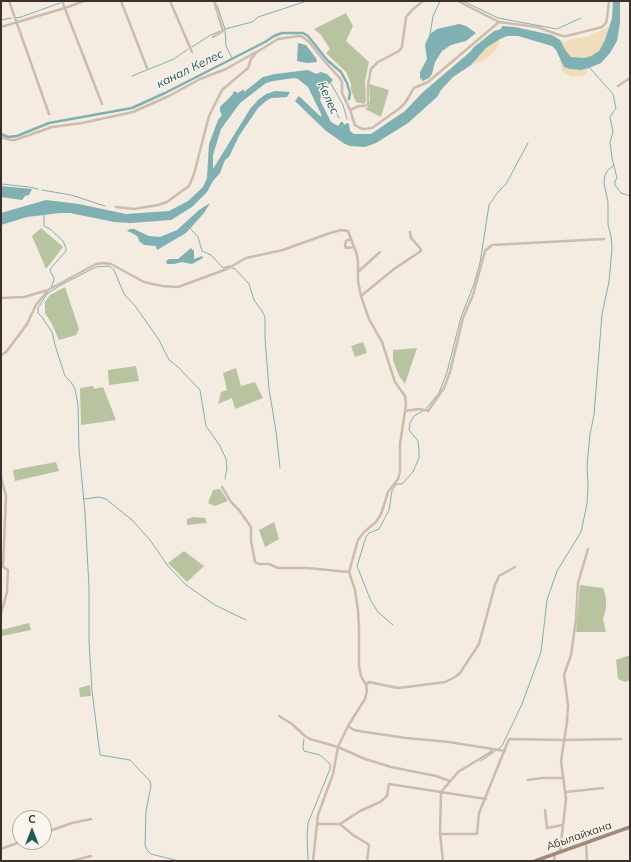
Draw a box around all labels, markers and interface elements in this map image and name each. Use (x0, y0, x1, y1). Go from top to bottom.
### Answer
water label: канал Келес (154, 47, 226, 91)
water label: Келес (314, 79, 342, 117)
north arrow (12, 810, 52, 850)
text: С (28, 812, 36, 826)
street label: Абылайхана (545, 819, 613, 853)

